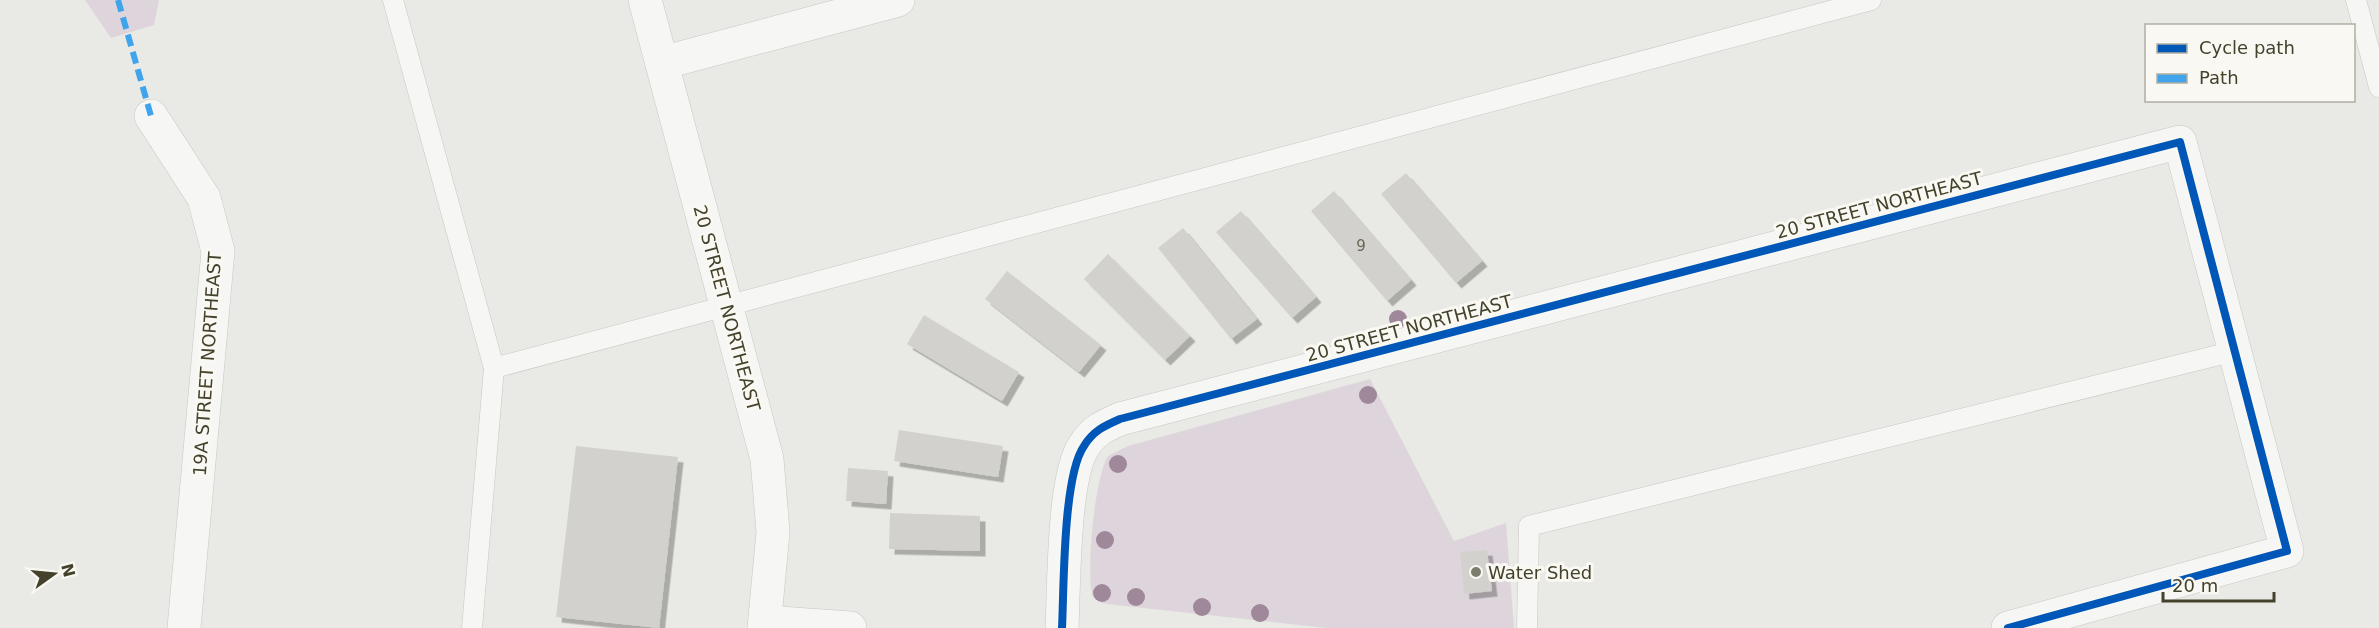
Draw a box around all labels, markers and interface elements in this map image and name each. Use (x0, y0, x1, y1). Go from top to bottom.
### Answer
legend (2145, 24, 2355, 102)
text: Cycle path (2199, 37, 2295, 58)
text: Path (2199, 67, 2239, 88)
street label: 20 STREET NORTHEAST (1774, 167, 1985, 243)
street label: 20 STREET NORTHEAST (689, 203, 765, 414)
house number: 9 (1356, 237, 1366, 255)
street label: 19A STREET NORTHEAST (189, 250, 225, 477)
street label: 20 STREET NORTHEAST (1304, 290, 1515, 366)
north arrow (24, 544, 84, 604)
text: N (57, 561, 79, 579)
place label: Water Shed (1488, 562, 1592, 583)
marker: Water Shed (1469, 565, 1483, 579)
scale bar (2163, 565, 2274, 603)
text: 20 m (2172, 575, 2218, 596)

